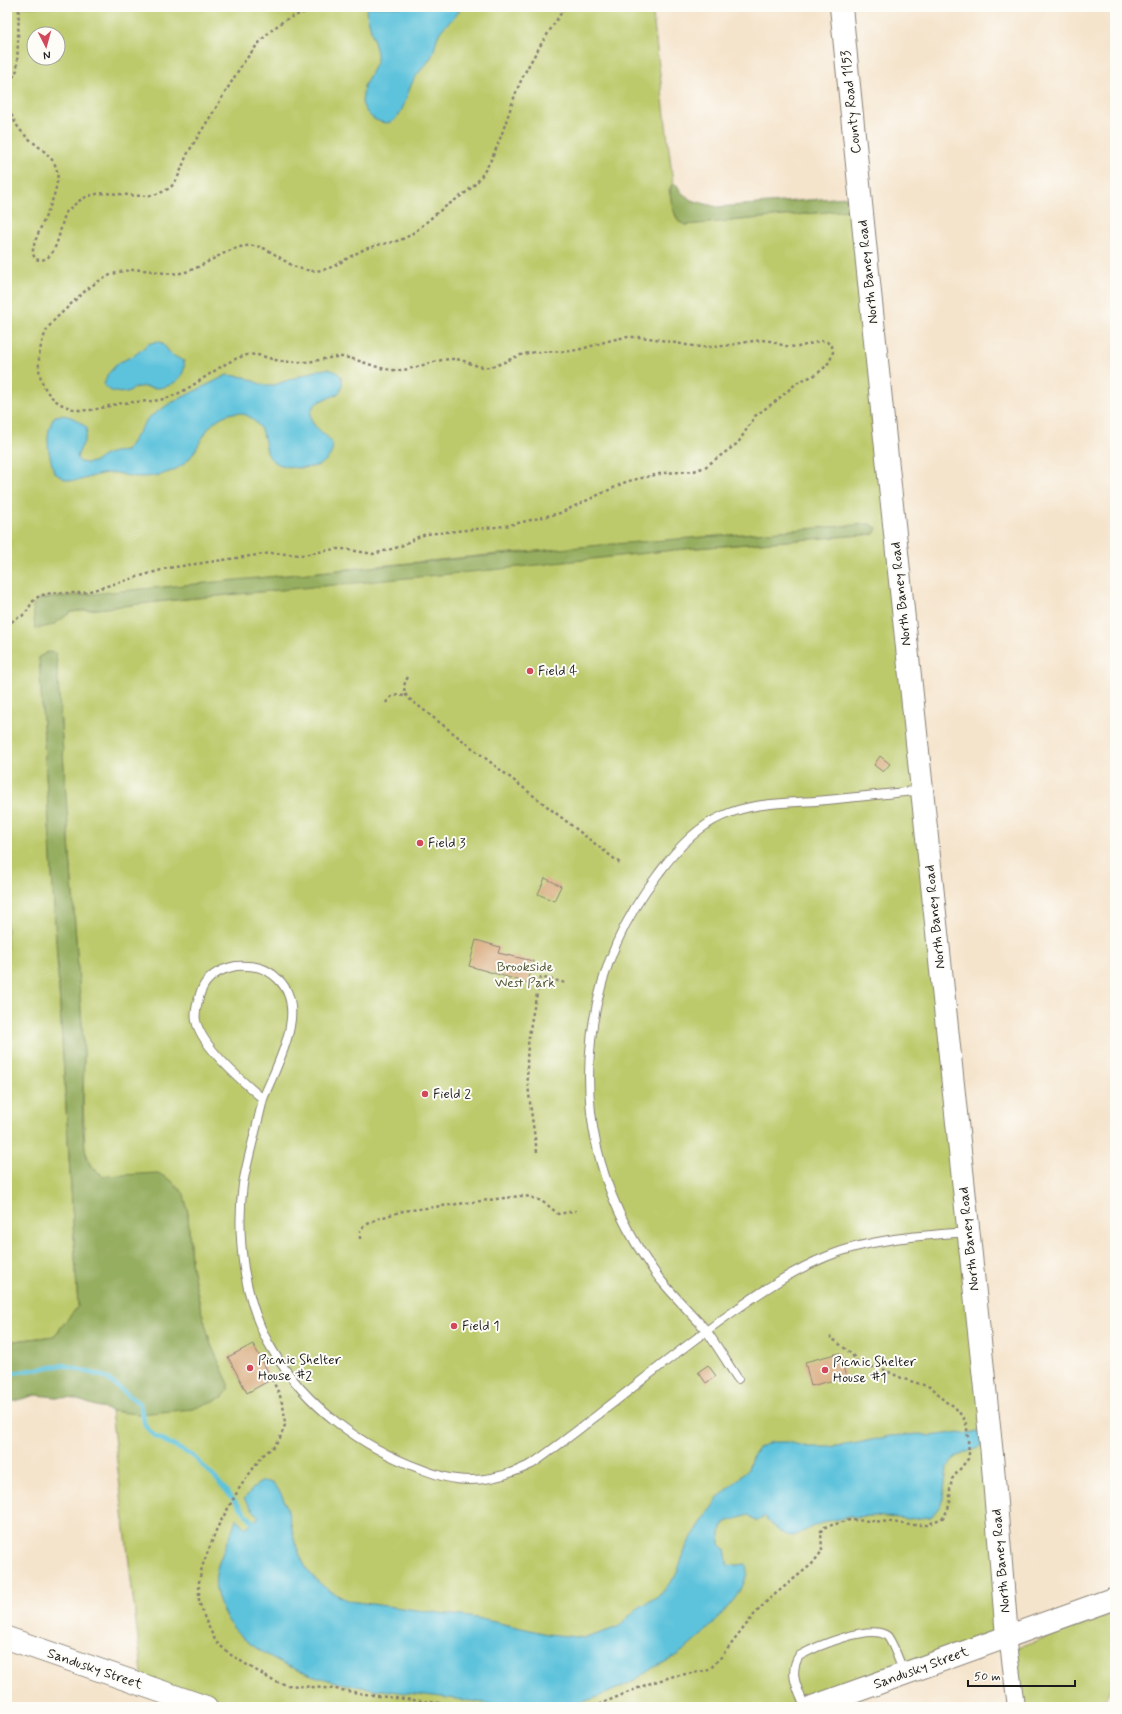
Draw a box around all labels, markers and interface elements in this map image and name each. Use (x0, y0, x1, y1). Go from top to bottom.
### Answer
north arrow (26, 26, 66, 66)
text: N (43, 48, 51, 62)
street label: County Road 1153 (837, 49, 865, 155)
street label: North Baney Road (854, 219, 882, 325)
street label: North Baney Road (887, 541, 915, 647)
place label: Field 4 (538, 662, 577, 680)
marker: Field 4 (525, 666, 535, 676)
place label: Field 3 (428, 834, 466, 852)
marker: Field 3 (415, 838, 425, 848)
street label: North Baney Road (921, 864, 949, 970)
park label: Brookside West Park (495, 958, 555, 992)
place label: Field 2 (433, 1085, 471, 1103)
marker: Field 2 (420, 1089, 430, 1099)
street label: North Baney Road (955, 1186, 983, 1292)
place label: Field 1 (462, 1317, 500, 1335)
marker: Field 1 (449, 1321, 459, 1331)
place label: Picnic Shelter House #2 (258, 1351, 342, 1385)
place label: Picnic Shelter House #1 (833, 1353, 917, 1387)
marker: Picnic Shelter House #2 (245, 1363, 255, 1373)
marker: Picnic Shelter House #1 (820, 1365, 830, 1375)
street label: North Baney Road (987, 1508, 1015, 1614)
street label: Sandusky Street (871, 1642, 972, 1693)
street label: Sandusky Street (45, 1644, 146, 1694)
scale bar (968, 1662, 1075, 1688)
text: 50 m (974, 1669, 1001, 1685)

